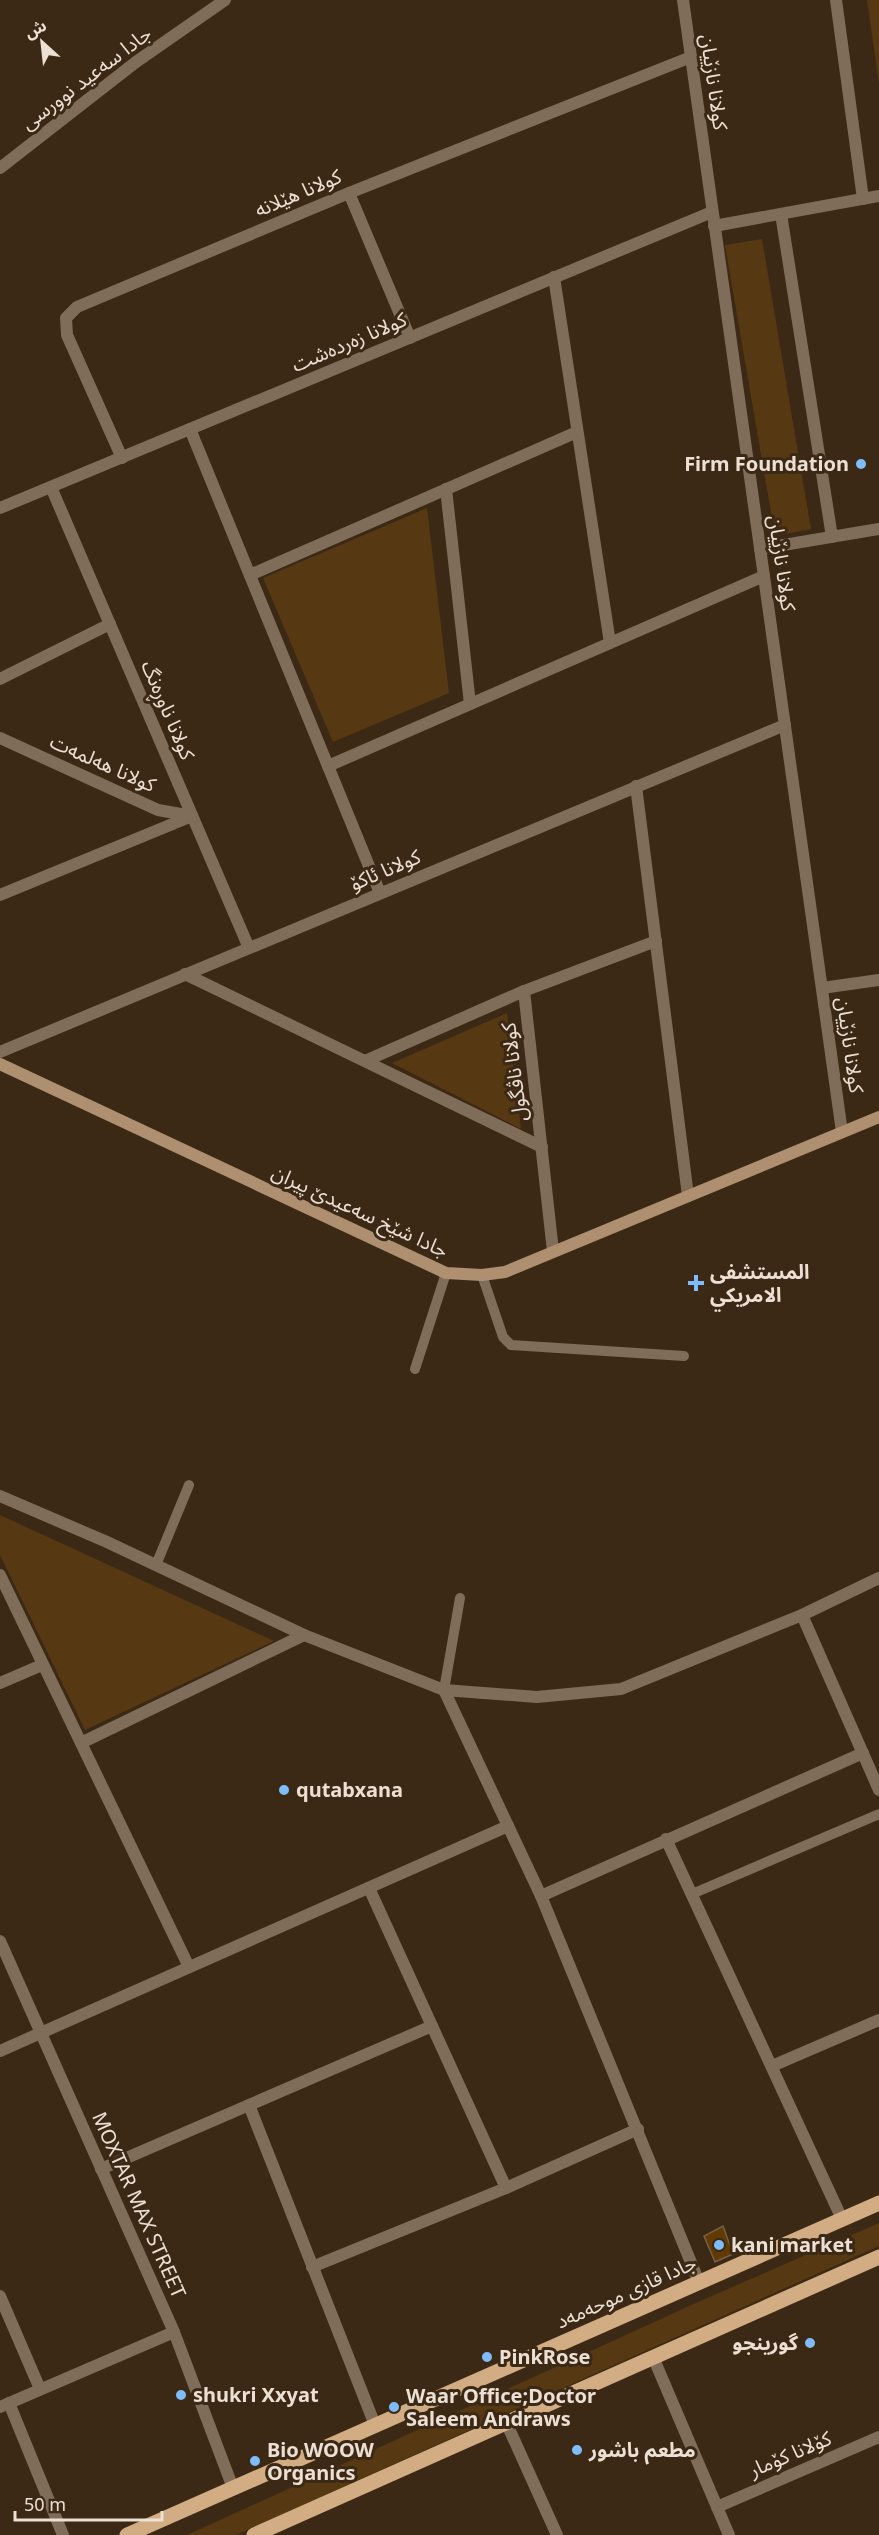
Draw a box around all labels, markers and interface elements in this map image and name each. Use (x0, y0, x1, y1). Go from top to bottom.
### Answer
north arrow (12, 12, 72, 72)
text: ش (20, 14, 50, 43)
street label: جادا سەعید نوورسی (15, 20, 156, 136)
street label: کولانا نازێیان (694, 32, 735, 132)
street label: کولانا هێلانە (250, 162, 346, 223)
street label: کولانا زەردەشت (287, 305, 411, 378)
place label: Firm Foundation (684, 450, 849, 477)
marker: Firm Foundation (854, 457, 868, 471)
street label: کولانا نازێیان (762, 513, 803, 613)
street label: کولانا ناوڕەنگ (132, 656, 202, 766)
street label: کولانا هەلمەت (46, 727, 161, 798)
street label: کولانا ئاکۆ (345, 842, 425, 897)
street label: کولانا نازێیان (830, 995, 871, 1095)
street label: کولانا ناڤگول (494, 1020, 533, 1123)
street label: جادا شێخ سەعیدێ پیران (267, 1158, 453, 1265)
place label: المستشفى الامريكي (710, 1258, 809, 1312)
marker: المستشفى الامريكي (687, 1274, 705, 1292)
place label: qutabxana (296, 1776, 403, 1803)
marker: qutabxana (277, 1783, 291, 1797)
street label: MOXTAR MAX STREET (86, 2108, 193, 2302)
place label: kani market (731, 2231, 853, 2258)
marker: kani market (712, 2238, 726, 2252)
street label: جادا قازی موحەمەد (551, 2249, 700, 2335)
place label: گورينجو (732, 2329, 799, 2356)
marker: گورينجو (803, 2336, 817, 2350)
place label: PinkRose (499, 2343, 590, 2370)
marker: PinkRose (480, 2350, 494, 2364)
place label: shukri Xxyat (193, 2381, 319, 2408)
place label: Waar Office;Doctor Saleem Andraws (406, 2382, 596, 2432)
marker: shukri Xxyat (174, 2388, 188, 2402)
marker: Waar Office;Doctor Saleem Andraws (387, 2400, 401, 2414)
street label: کۆلانا کۆمار (744, 2424, 836, 2483)
place label: Bio WOOW Organics (267, 2436, 375, 2486)
place label: مطعم باشور (588, 2436, 696, 2465)
marker: مطعم باشور (570, 2443, 584, 2457)
marker: Bio WOOW Organics (248, 2454, 262, 2468)
scale bar (15, 2484, 162, 2522)
text: 50 m (24, 2492, 66, 2516)

